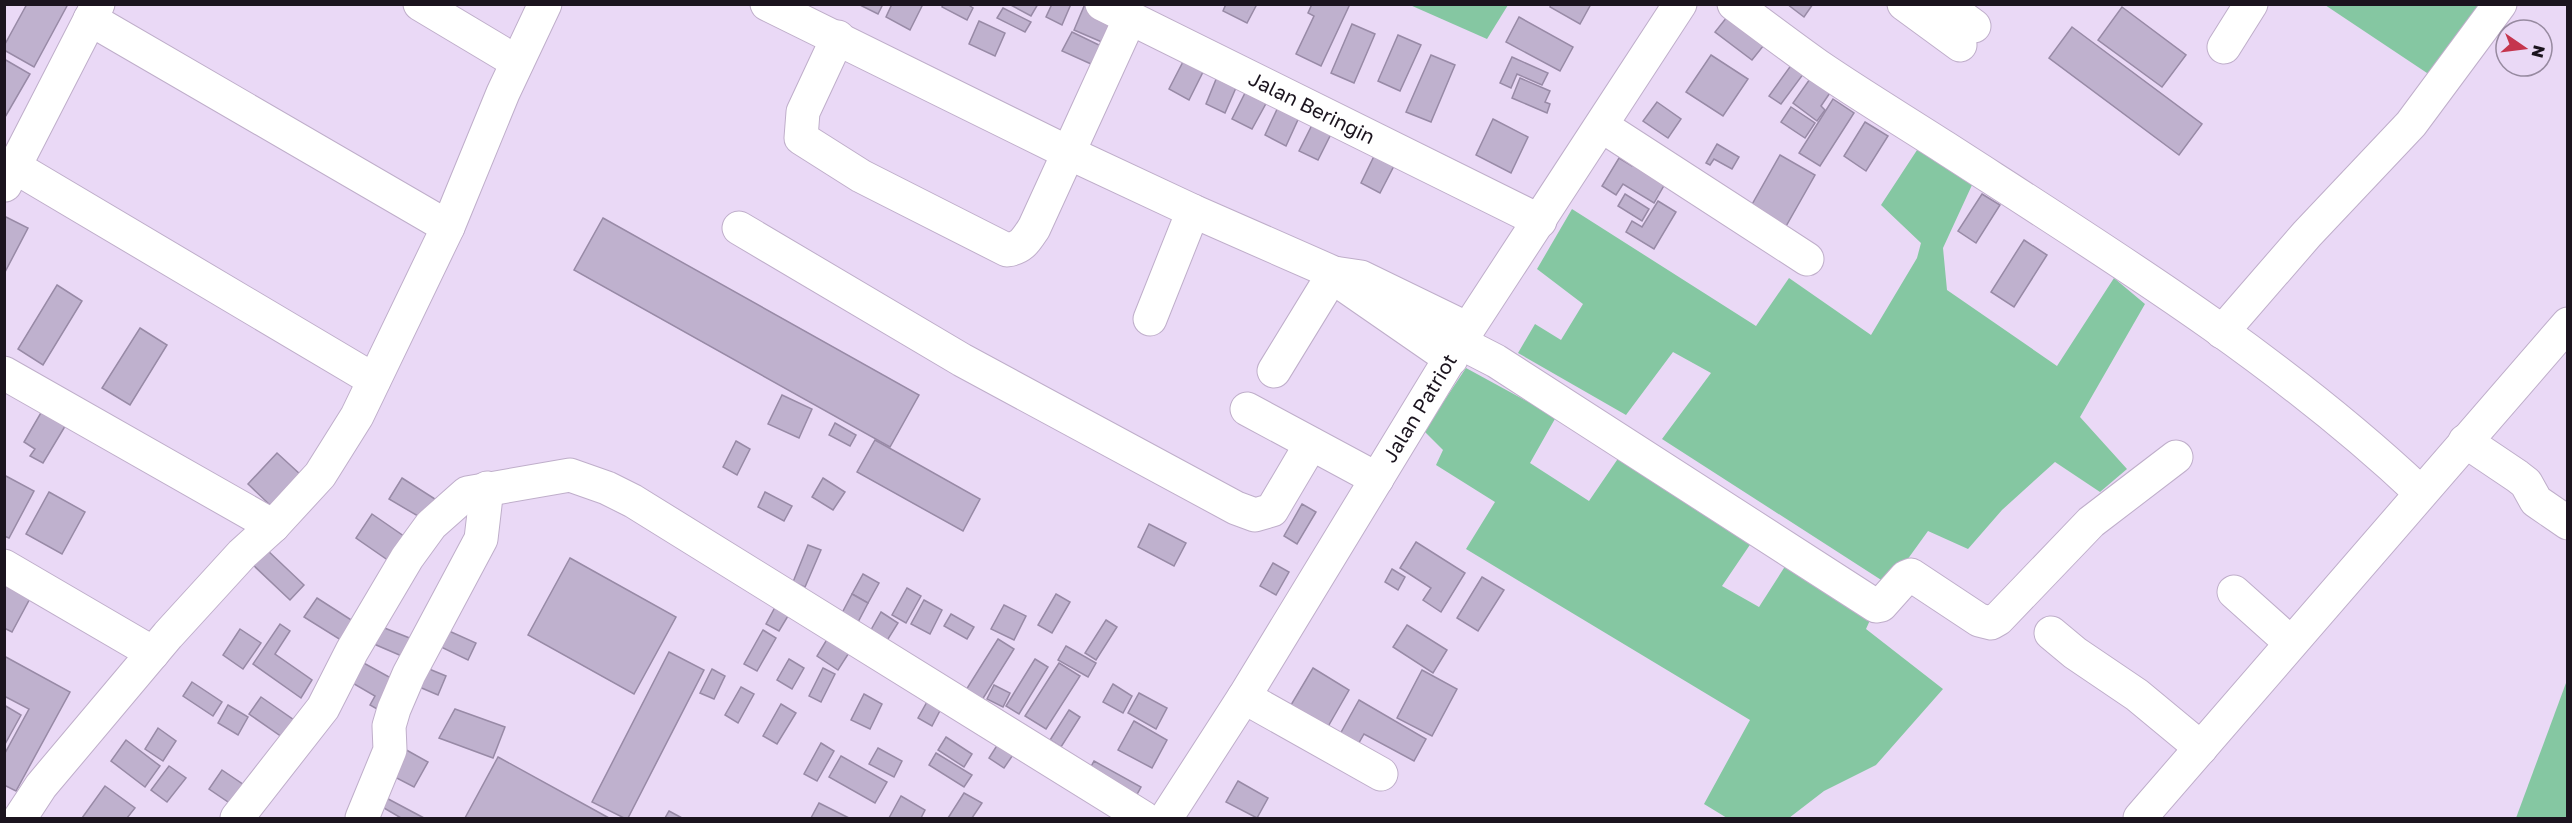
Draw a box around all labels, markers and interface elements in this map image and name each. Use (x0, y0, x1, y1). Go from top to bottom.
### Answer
north arrow (2494, 18, 2554, 78)
text: N (2527, 43, 2550, 60)
street label: Jalan Beringin (1245, 66, 1379, 148)
street label: Jalan Patriot (1377, 349, 1461, 466)

